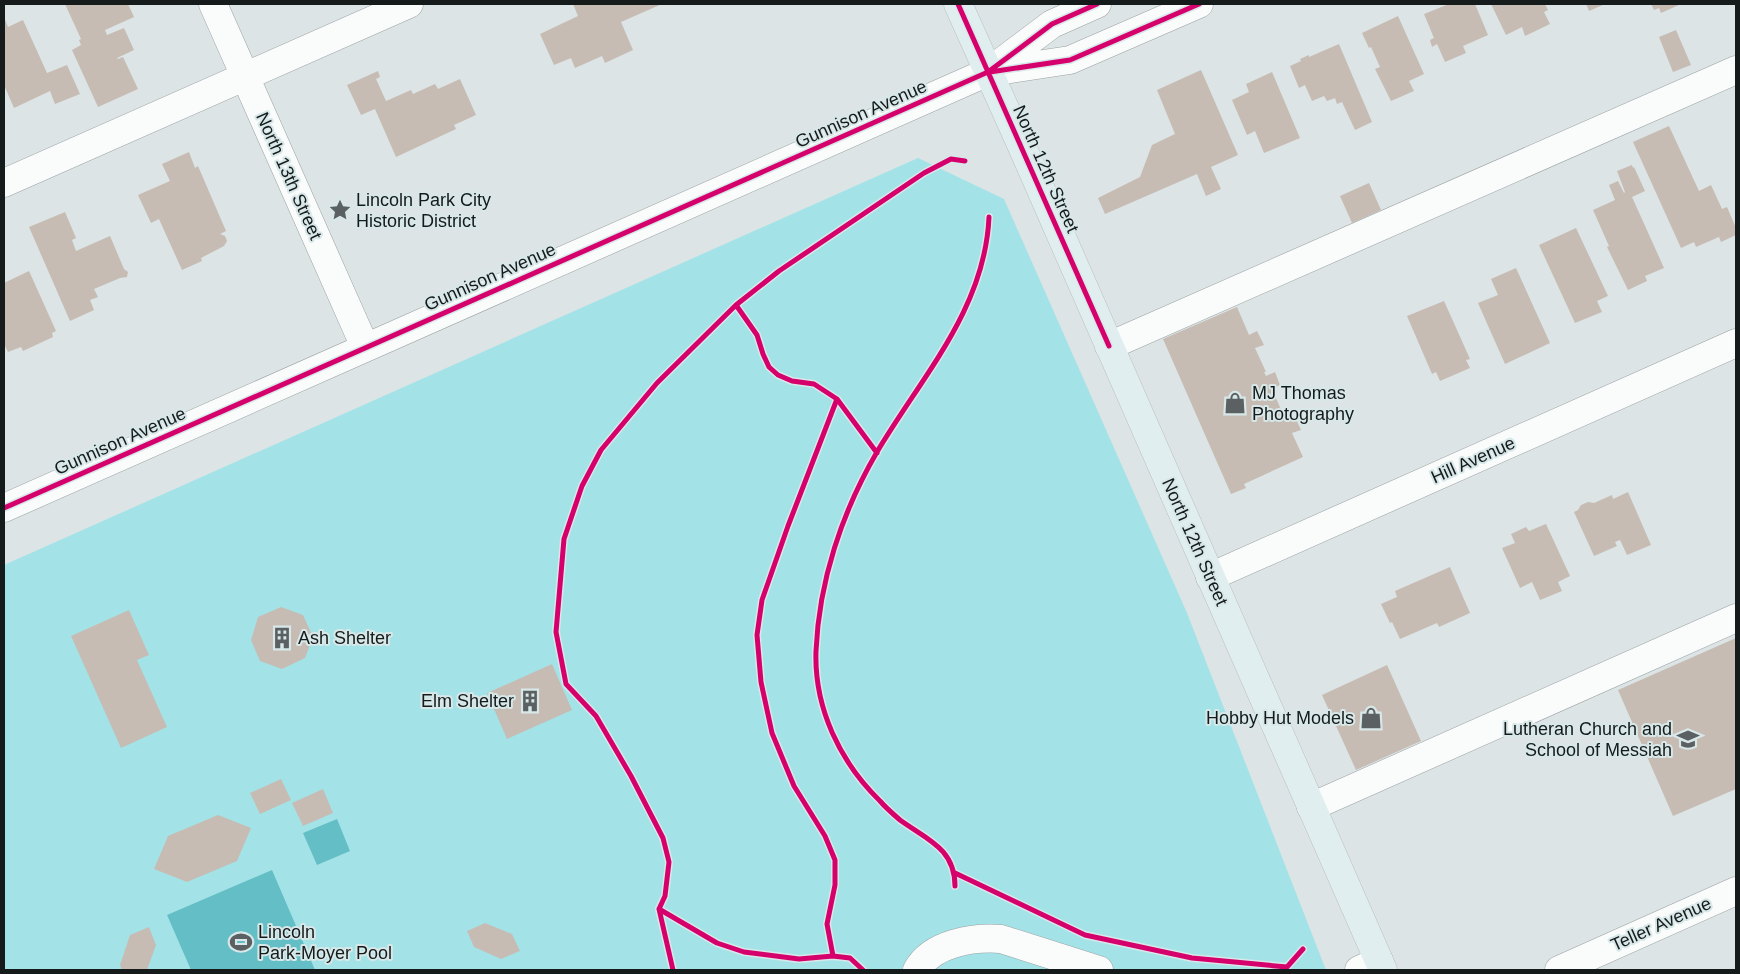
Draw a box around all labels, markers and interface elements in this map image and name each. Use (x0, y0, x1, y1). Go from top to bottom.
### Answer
street label: Gunnison Avenue (792, 76, 930, 152)
street label: North 12th Street (1009, 102, 1083, 236)
street label: North 13th Street (252, 109, 326, 243)
place label: Lincoln Park City Historic District (356, 190, 491, 231)
place icon: Lincoln Park City Historic District (327, 197, 353, 223)
street label: Gunnison Avenue (421, 239, 559, 315)
place label: MJ Thomas Photography (1252, 383, 1354, 424)
shop icon: MJ Thomas Photography (1222, 390, 1248, 416)
street label: Gunnison Avenue (51, 403, 189, 479)
street label: Hill Avenue (1428, 433, 1518, 487)
street label: North 12th Street (1158, 475, 1232, 609)
building icon: Ash Shelter (269, 625, 295, 651)
place label: Ash Shelter (298, 628, 391, 648)
building icon: Elm Shelter (517, 688, 543, 714)
place label: Elm Shelter (421, 691, 514, 711)
shop icon: Hobby Hut Models (1358, 705, 1384, 731)
place label: Hobby Hut Models (1206, 708, 1354, 728)
place label: Lutheran Church and School of Messiah (1503, 719, 1672, 760)
school or university icon: Lutheran Church and School of Messiah (1675, 726, 1701, 752)
street label: Teller Avenue (1608, 893, 1714, 955)
place label: Lincoln Park-Moyer Pool (258, 922, 392, 963)
sports icon: Lincoln Park-Moyer Pool (228, 929, 254, 955)

